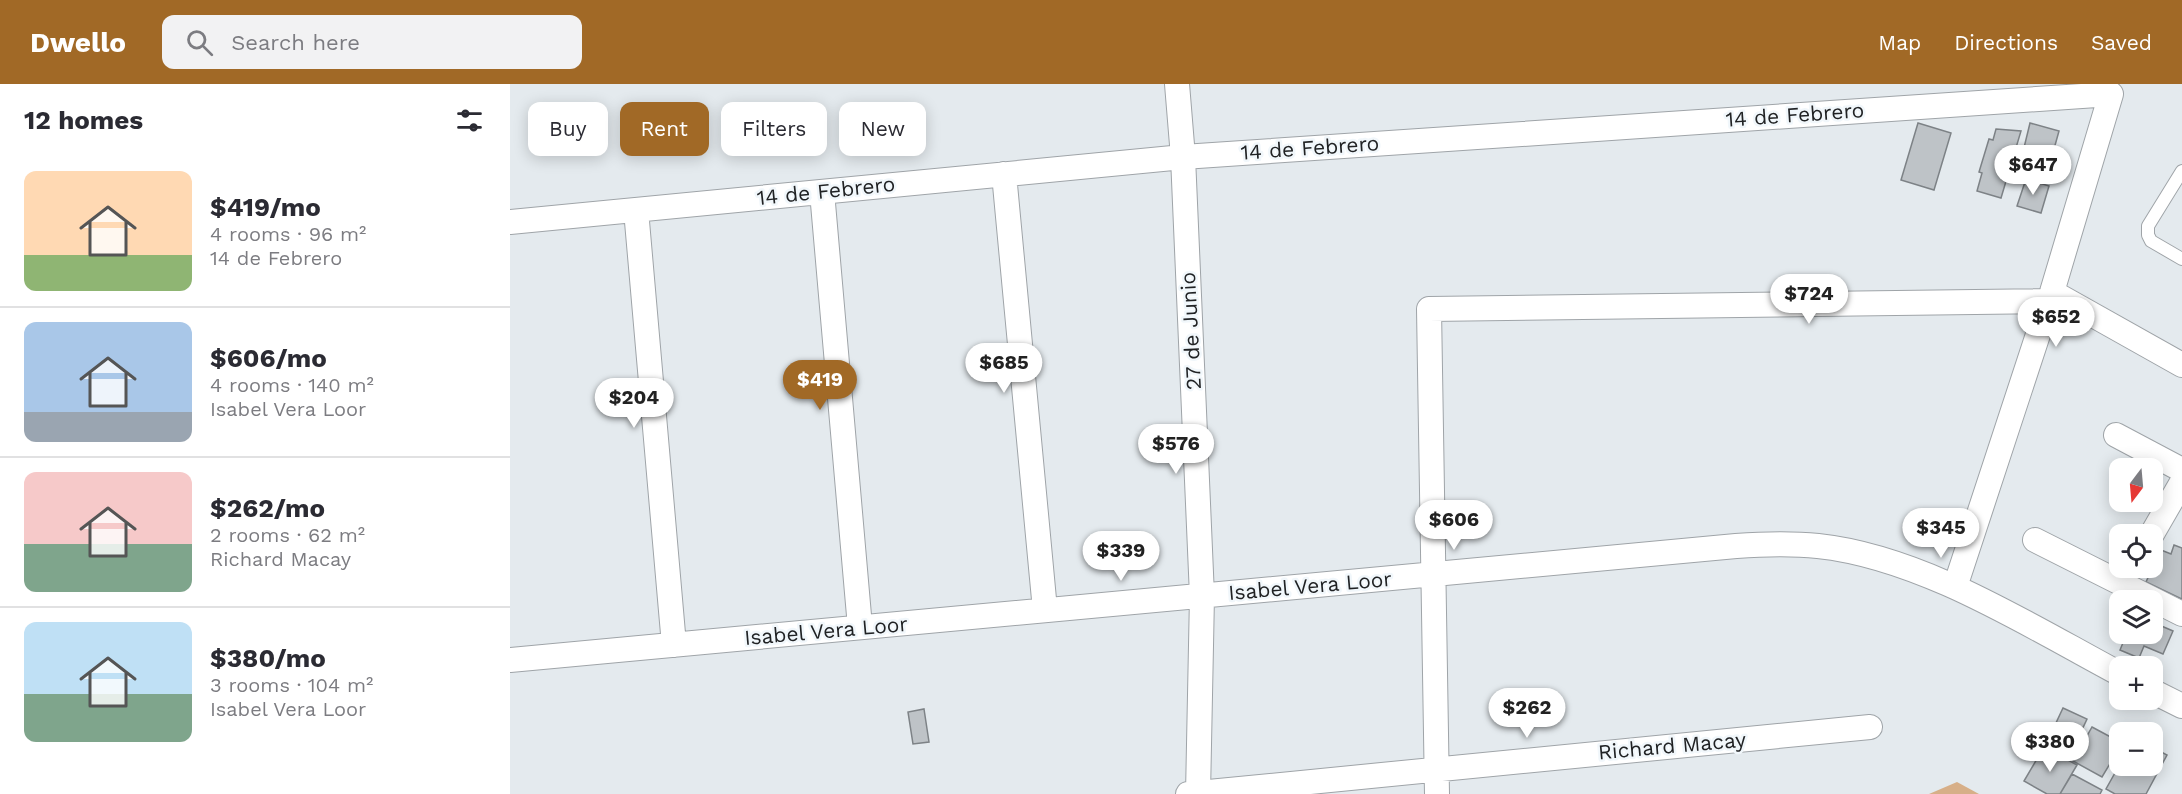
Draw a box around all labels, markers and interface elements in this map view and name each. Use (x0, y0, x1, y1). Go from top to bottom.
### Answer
search box (162, 15, 582, 69)
text: Dwello (30, 26, 126, 59)
icon: search (183, 26, 216, 59)
text: Search here (231, 30, 360, 55)
text: Map (1878, 30, 1921, 55)
text: Directions (1954, 30, 2058, 55)
text: Saved (2091, 30, 2152, 55)
street label: 14 de Febrero (1725, 97, 1865, 132)
chip: Buy (528, 102, 608, 156)
chip: Rent (620, 102, 709, 156)
chip: Filters (721, 102, 827, 156)
chip: New (839, 102, 926, 156)
icon: filters (453, 104, 486, 137)
text: 12 homes (24, 105, 143, 135)
street label: 14 de Febrero (1240, 130, 1380, 165)
pin: $647 (1997, 145, 2069, 196)
text: $647 (2008, 152, 2058, 176)
street label: 14 de Febrero (756, 171, 896, 210)
text: $419/mo (210, 192, 321, 222)
icon: home (72, 195, 144, 267)
text: 4 rooms · 96 m² (210, 222, 366, 246)
text: 14 de Febrero (210, 246, 342, 270)
street label: 27 de Junio (1175, 271, 1206, 391)
pin: $724 (1773, 274, 1845, 325)
text: $724 (1784, 281, 1834, 305)
pin: $652 (2020, 297, 2092, 348)
text: $652 (2032, 304, 2080, 328)
text: $606/mo (210, 343, 327, 373)
pin: $685 (968, 343, 1040, 394)
icon: home (72, 346, 144, 418)
text: $685 (979, 350, 1029, 374)
pin: $419 (784, 360, 856, 411)
text: $419 (797, 367, 843, 391)
text: 4 rooms · 140 m² (210, 373, 374, 397)
pin: $204 (598, 378, 670, 429)
text: $204 (609, 385, 659, 409)
text: Isabel Vera Loor (210, 397, 366, 421)
pin: $576 (1140, 424, 1212, 475)
text: $576 (1152, 431, 1200, 455)
north arrow (2109, 458, 2163, 512)
map controls (2109, 458, 2163, 776)
text: $262/mo (210, 493, 325, 523)
icon: home (72, 496, 144, 568)
pin: $606 (1418, 500, 1490, 551)
text: $606 (1429, 507, 1479, 531)
pin: $345 (1905, 508, 1977, 559)
text: $345 (1916, 515, 1966, 539)
text: 2 rooms · 62 m² (210, 523, 365, 547)
button: locate (2109, 524, 2163, 578)
pin: $339 (1085, 531, 1157, 582)
text: $339 (1097, 538, 1145, 562)
text: Richard Macay (210, 547, 351, 571)
street label: Isabel Vera Loor (1227, 566, 1393, 605)
button: layers (2109, 590, 2163, 644)
street label: Isabel Vera Loor (743, 611, 909, 650)
text: $380/mo (210, 643, 326, 673)
icon: home (72, 646, 144, 718)
button: + (2109, 656, 2163, 710)
text: 3 rooms · 104 m² (210, 673, 373, 697)
pin: $262 (1491, 688, 1563, 739)
text: $262 (1503, 695, 1551, 719)
text: Isabel Vera Loor (210, 697, 366, 721)
pin: $380 (2014, 722, 2086, 773)
button: − (2109, 722, 2163, 776)
street label: Richard Macay (1597, 727, 1747, 764)
text: $380 (2025, 729, 2075, 753)

